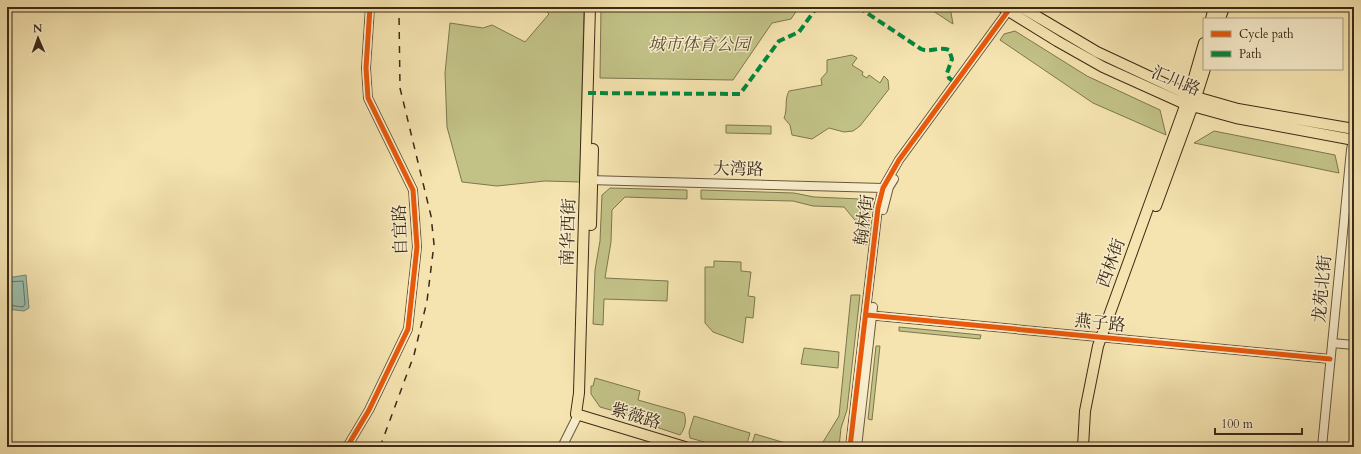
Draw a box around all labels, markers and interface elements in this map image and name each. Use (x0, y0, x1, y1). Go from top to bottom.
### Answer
north arrow (18, 18, 58, 58)
legend (1203, 18, 1343, 70)
text: N (33, 21, 43, 36)
text: Cycle path (1239, 26, 1294, 42)
park label: 城市体育公园 (648, 33, 753, 56)
text: Path (1239, 46, 1262, 62)
street label: 汇川路 (1148, 61, 1204, 101)
street label: 大湾路 (712, 157, 764, 181)
street label: 翰林街 (849, 193, 879, 247)
street label: 南华西街 (555, 198, 581, 266)
street label: 自宜路 (388, 204, 412, 256)
street label: 西林街 (1091, 235, 1131, 291)
street label: 龙苑北街 (1308, 254, 1336, 324)
street label: 燕子路 (1073, 309, 1127, 337)
street label: 紫薇路 (608, 398, 664, 434)
scale bar (1215, 410, 1302, 436)
text: 100 m (1221, 416, 1254, 432)

